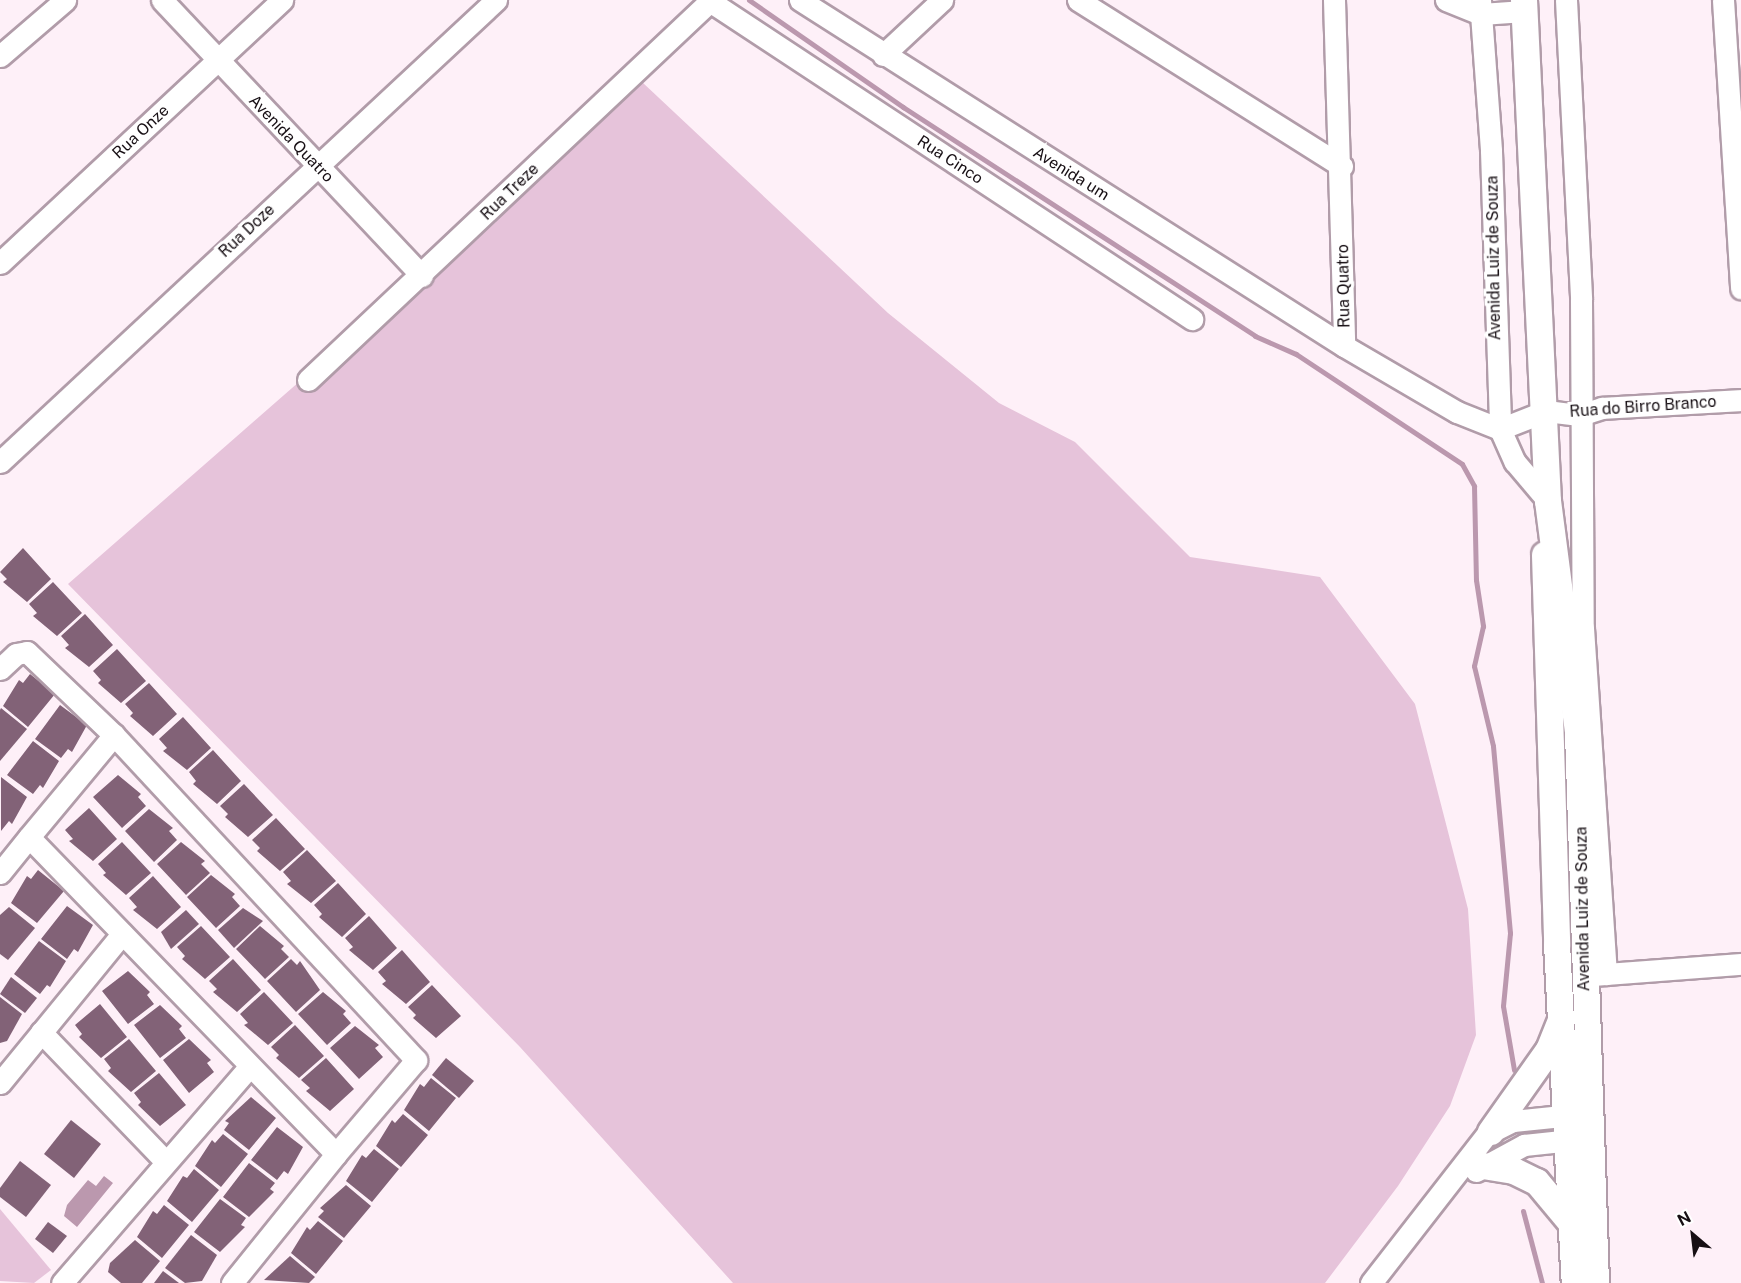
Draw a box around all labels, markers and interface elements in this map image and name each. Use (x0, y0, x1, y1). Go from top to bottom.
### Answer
street label: Avenida Quatro (245, 91, 337, 187)
street label: Rua Onze (109, 101, 173, 163)
street label: Rua Cinco (913, 132, 987, 188)
street label: Avenida um (1029, 143, 1113, 205)
street label: Rua Treze (477, 160, 543, 224)
street label: Avenida Luiz de Souza (1483, 175, 1505, 341)
street label: Rua Doze (215, 200, 279, 262)
street label: Rua Quatro (1334, 244, 1354, 328)
street label: Rua do Birro Branco (1569, 392, 1717, 422)
street label: Avenida Luiz de Souza (1572, 826, 1594, 992)
north arrow (1663, 1205, 1723, 1265)
text: N (1674, 1207, 1694, 1230)

